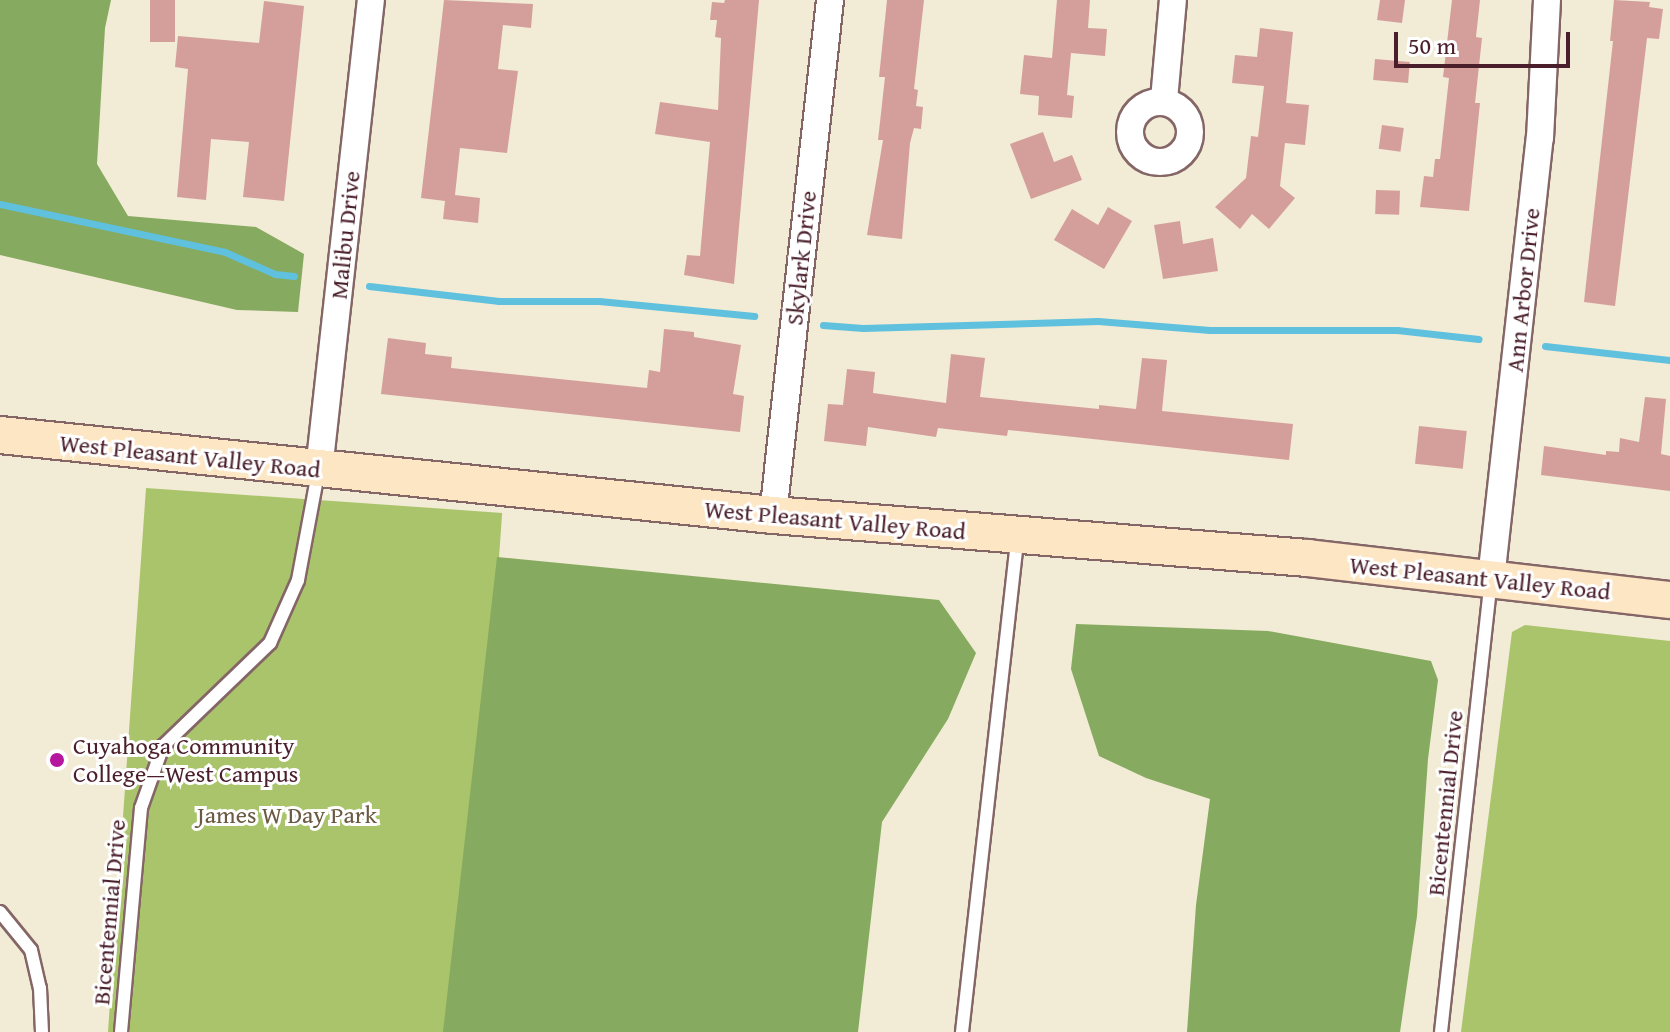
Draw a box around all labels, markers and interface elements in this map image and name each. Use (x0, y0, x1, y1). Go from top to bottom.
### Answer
scale bar (1398, 16, 1574, 66)
text: 50 m (1408, 28, 1456, 63)
street label: Malibu Drive (324, 169, 366, 301)
street label: Skylark Drive (780, 189, 822, 327)
street label: Ann Arbor Drive (1500, 206, 1546, 374)
street label: West Pleasant Valley Road (58, 428, 322, 484)
street label: West Pleasant Valley Road (703, 494, 967, 546)
street label: West Pleasant Valley Road (1348, 550, 1612, 606)
street label: Bicentennial Drive (1421, 709, 1469, 897)
place label: Cuyahoga Community College—West Campus (73, 732, 298, 788)
marker: Cuyahoga Community College—West Campus (48, 751, 66, 769)
park label: James W Day Park (197, 801, 377, 829)
street label: Bicentennial Drive (87, 818, 131, 1006)

